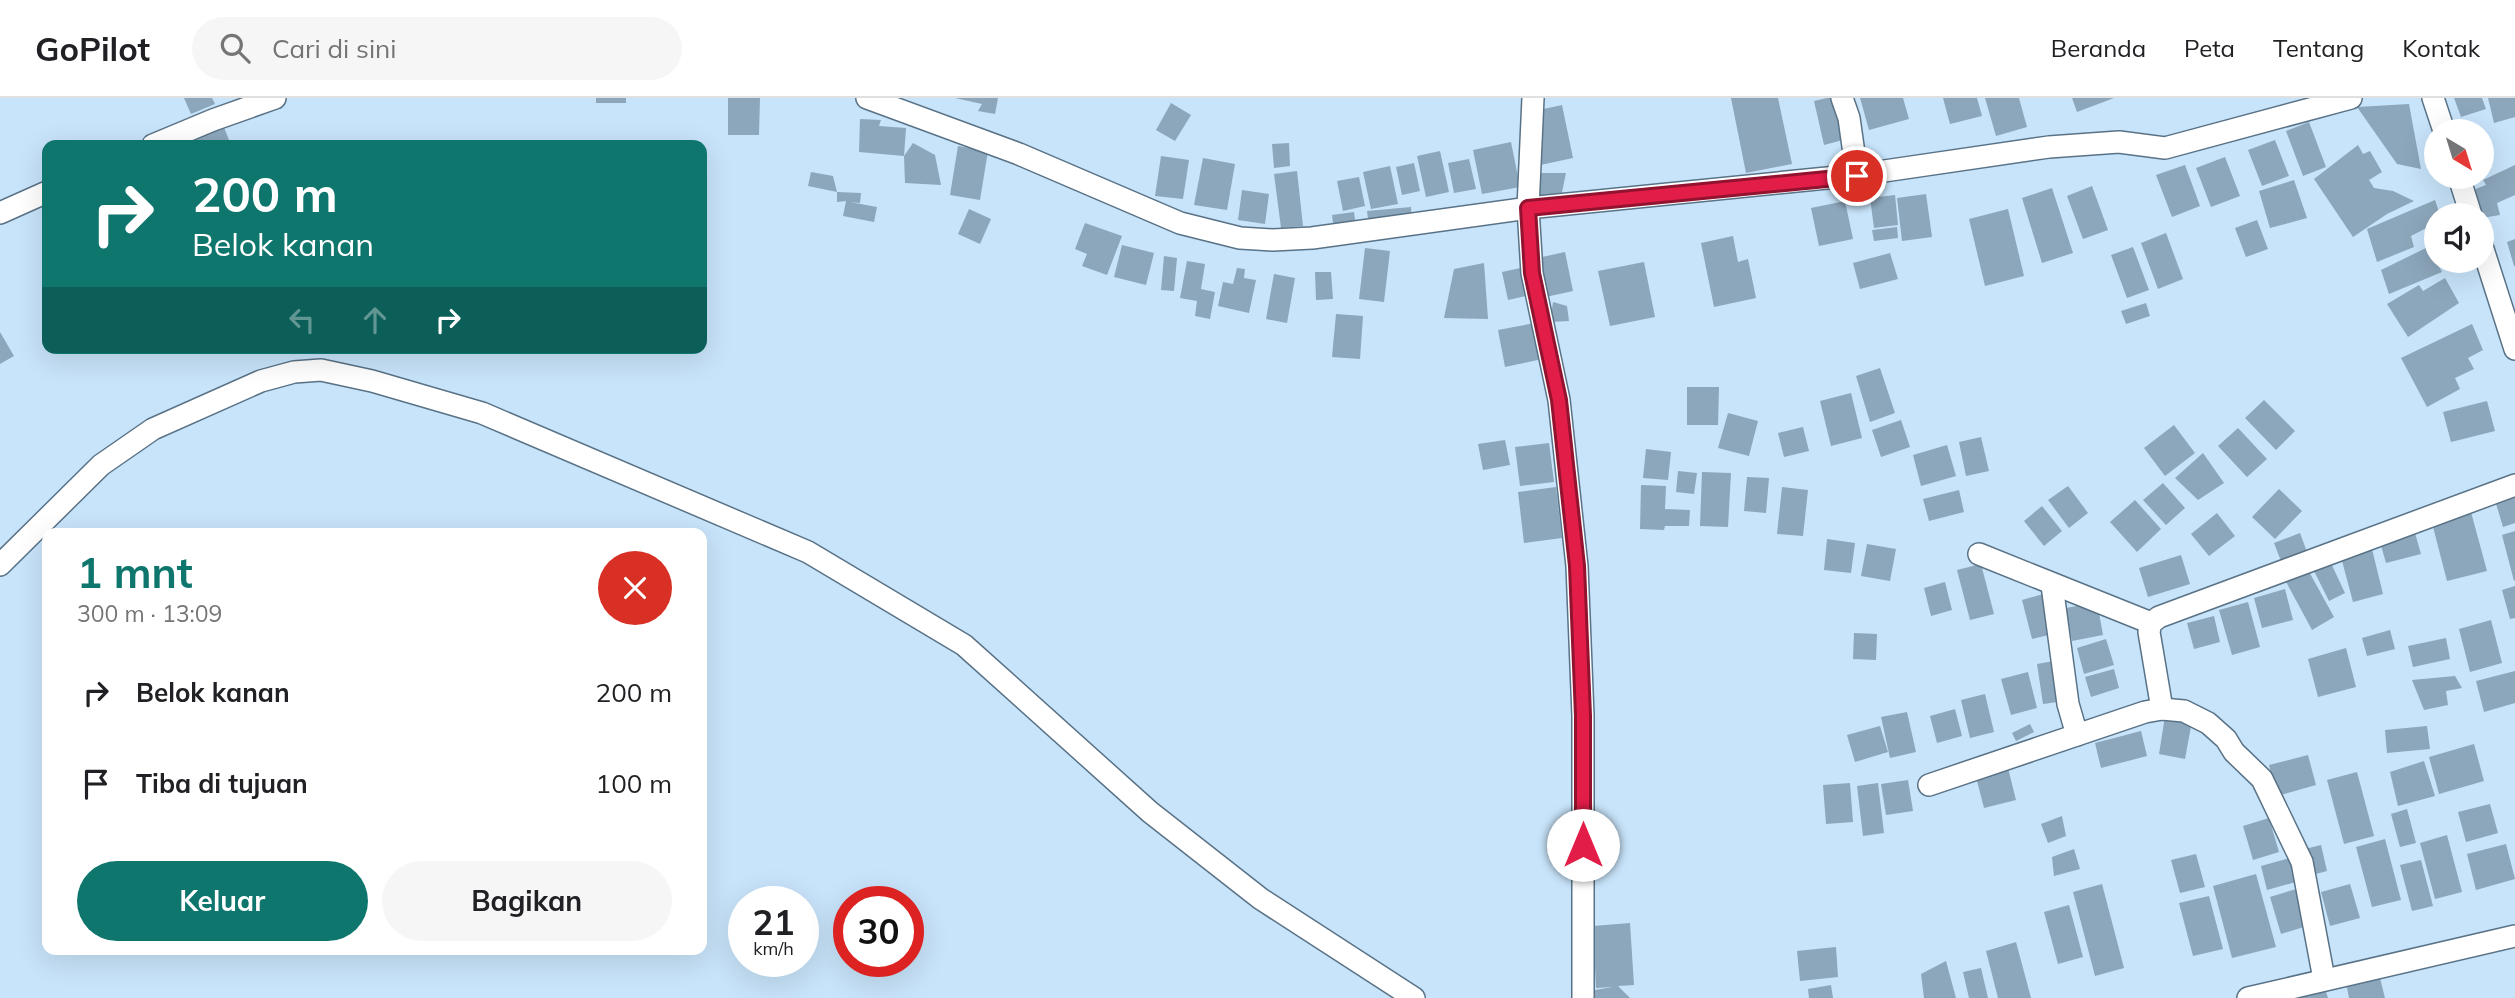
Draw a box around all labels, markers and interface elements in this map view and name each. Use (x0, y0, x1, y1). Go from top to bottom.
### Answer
search box (192, 17, 682, 80)
text: GoPilot (35, 28, 150, 69)
icon: search (216, 29, 254, 67)
text: Cari di sini (272, 32, 397, 65)
text: Beranda (2051, 33, 2146, 63)
text: Peta (2184, 33, 2235, 63)
text: Tentang (2273, 33, 2364, 63)
text: Kontak (2402, 33, 2480, 63)
north arrow (2424, 119, 2494, 189)
map controls (2424, 119, 2494, 273)
pin (1827, 146, 1887, 206)
icon: arrive (1838, 157, 1876, 195)
text: 200 m (192, 163, 338, 224)
icon: right (77, 168, 168, 259)
button: sound (2424, 203, 2494, 273)
text: Belok kanan (192, 224, 374, 264)
icon: left (283, 301, 321, 339)
icon: ahead (356, 301, 394, 339)
icon: right (429, 301, 467, 339)
text: 1 mnt (77, 546, 193, 599)
button: close (598, 551, 672, 625)
text: 300 m · 13:09 (77, 599, 222, 628)
icon: right (77, 674, 115, 712)
text: Belok kanan (136, 676, 290, 709)
text: 200 m (596, 676, 672, 709)
icon: arrive (77, 765, 115, 803)
text: Tiba di tujuan (136, 767, 308, 800)
text: 100 m (596, 767, 672, 800)
position arrow (1546, 808, 1620, 882)
button: Keluar (77, 861, 368, 941)
button: Bagikan (382, 861, 672, 941)
speed limit sign: 30 (833, 886, 924, 977)
text: 21 (752, 900, 795, 944)
text: km/h (753, 937, 794, 960)

